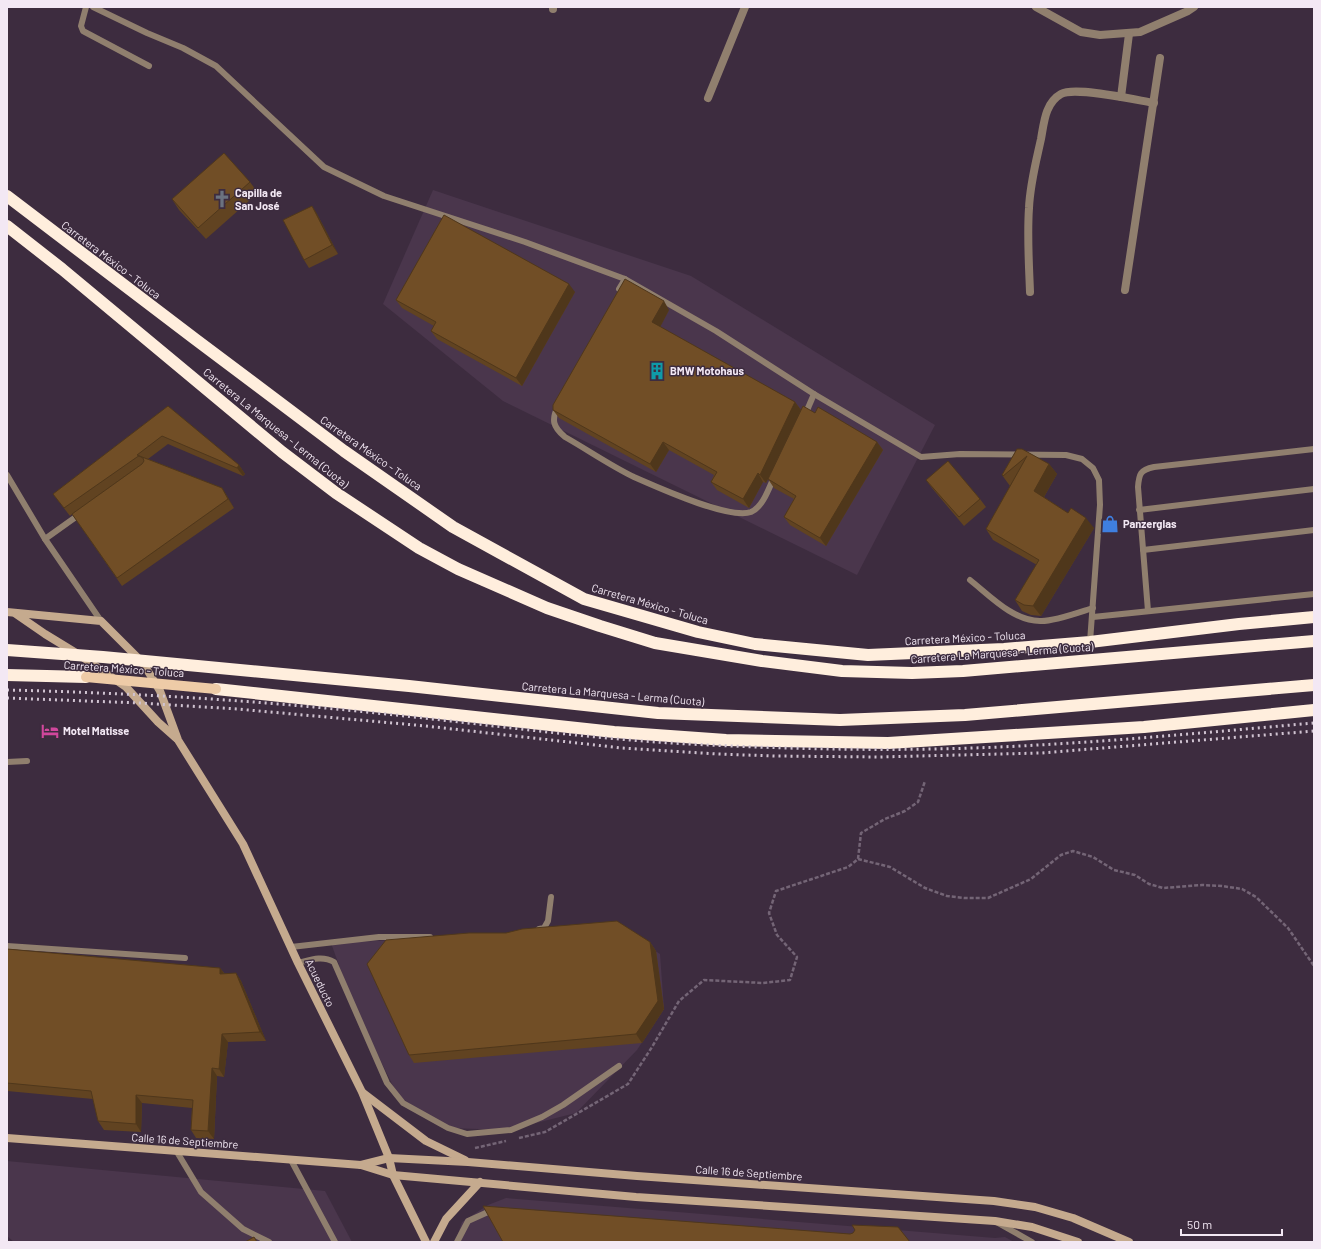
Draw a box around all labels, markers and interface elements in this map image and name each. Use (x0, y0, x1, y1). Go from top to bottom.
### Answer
place label: Capilla de San José (235, 186, 282, 212)
church icon: Capilla de San José (212, 189, 232, 209)
street label: Carretera México - Toluca (59, 218, 163, 301)
building icon: BMW Motohaus (647, 361, 667, 381)
place label: BMW Motohaus (670, 364, 744, 377)
street label: Carretera La Marquesa - Lerma (Cuota) (201, 365, 352, 490)
street label: Carretera México - Toluca (318, 413, 424, 493)
shop icon: Panzerglas (1100, 514, 1120, 534)
place label: Panzerglas (1123, 517, 1177, 530)
street label: Carretera México - Toluca (590, 581, 710, 626)
street label: Carretera México - Toluca (904, 628, 1026, 647)
street label: Carretera La Marquesa - Lerma (Cuota) (910, 640, 1094, 665)
street label: Carretera México - Toluca (63, 658, 185, 679)
street label: Carretera La Marquesa - Lerma (Cuota) (521, 679, 705, 708)
hotel icon: Motel Matisse (40, 721, 60, 741)
place label: Motel Matisse (63, 724, 129, 737)
street label: Acueducto (303, 957, 338, 1009)
street label: Calle 16 de Septiembre (131, 1130, 239, 1151)
street label: Calle 16 de Septiembre (695, 1162, 803, 1183)
scale bar (1181, 1211, 1282, 1237)
text: 50 m (1187, 1217, 1212, 1231)

